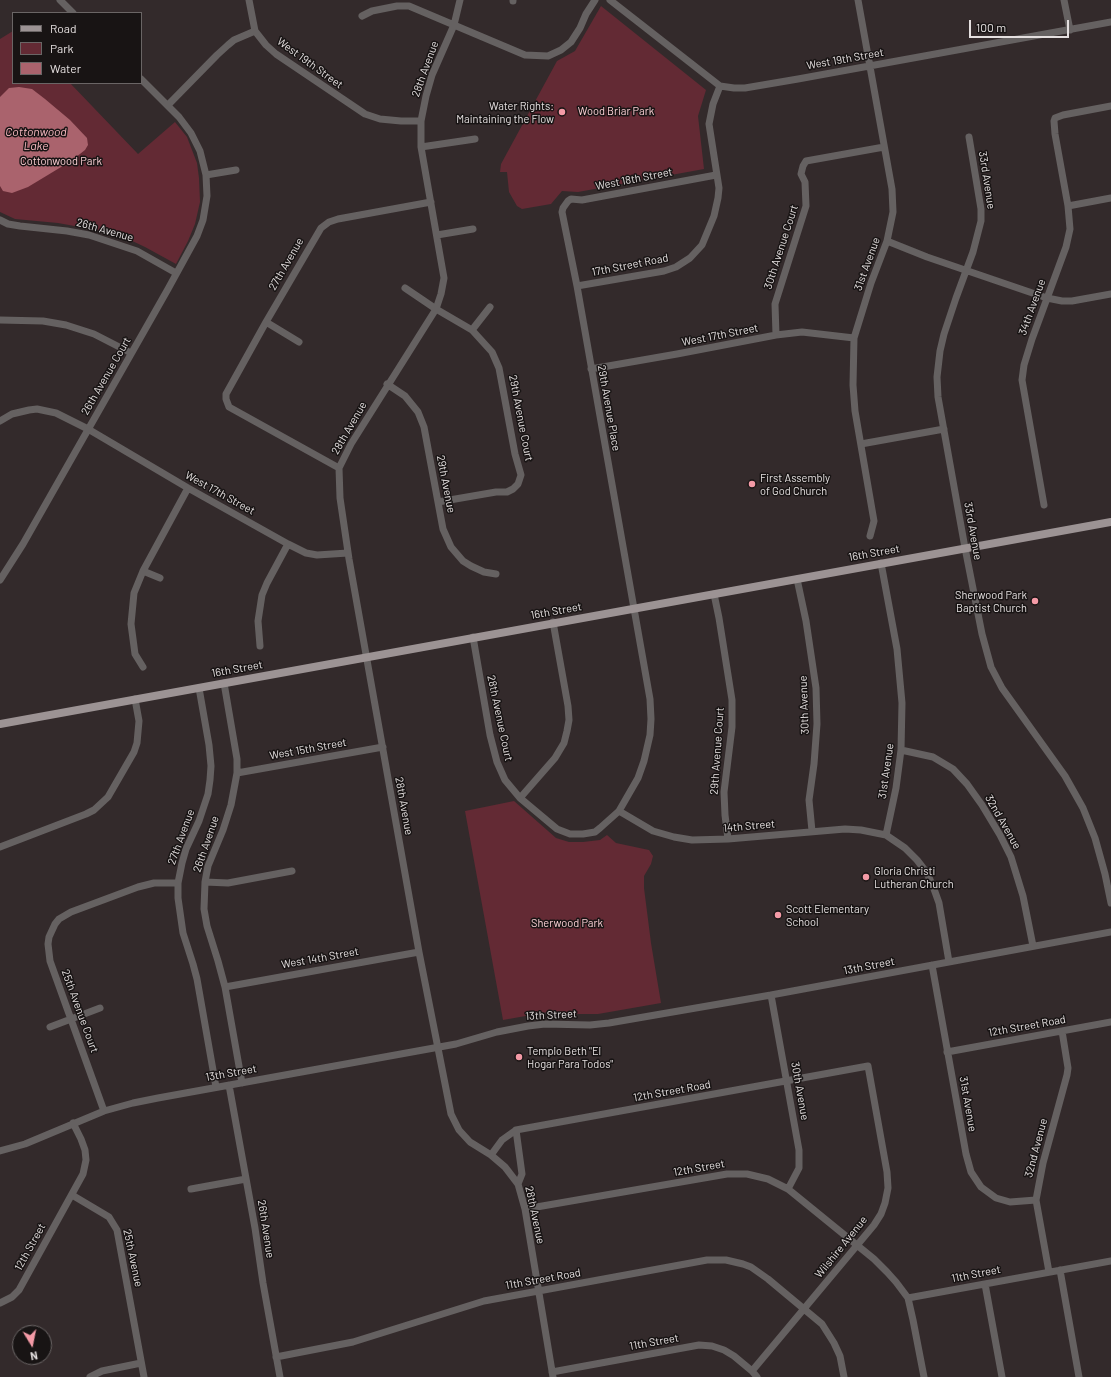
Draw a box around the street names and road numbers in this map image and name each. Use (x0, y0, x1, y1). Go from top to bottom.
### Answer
street label: West 19th Street (275, 35, 345, 91)
street label: 28th Avenue (409, 39, 441, 99)
street label: West 19th Street (805, 46, 885, 72)
street label: 33rd Avenue (976, 150, 998, 210)
street label: West 18th Street (594, 165, 674, 193)
street label: 30th Avenue Court (761, 203, 801, 291)
street label: 26th Avenue (75, 216, 135, 244)
street label: 31st Avenue (851, 235, 883, 293)
street label: 27th Avenue (266, 236, 306, 292)
street label: 17th Street Road (591, 251, 669, 279)
street label: 34th Avenue (1016, 277, 1048, 337)
street label: West 17th Street (681, 321, 759, 349)
street label: 26th Avenue Court (78, 335, 134, 417)
street label: 29th Avenue Place (595, 364, 623, 452)
street label: 29th Avenue Court (506, 374, 536, 462)
street label: 28th Avenue (329, 399, 369, 457)
street label: 29th Avenue (434, 454, 458, 514)
street label: West 17th Street (183, 468, 257, 518)
street label: 33rd Avenue (961, 501, 985, 561)
street label: 16th Street (847, 542, 901, 564)
street label: 16th Street (529, 600, 583, 622)
street label: 16th Street (210, 658, 264, 680)
street label: 28th Avenue Court (484, 674, 516, 762)
street label: 30th Avenue (796, 675, 812, 735)
street label: 29th Avenue Court (707, 707, 727, 795)
street label: West 15th Street (268, 736, 348, 762)
street label: 31st Avenue (876, 742, 896, 800)
street label: 28th Avenue (392, 776, 416, 836)
street label: 32nd Avenue (982, 792, 1024, 852)
street label: 27th Avenue (165, 807, 197, 867)
street label: 26th Avenue (190, 814, 222, 874)
street label: 14th Street (722, 817, 776, 835)
street label: West 14th Street (280, 945, 360, 971)
street label: 13th Street (842, 955, 896, 977)
street label: 25th Avenue Court (59, 968, 101, 1054)
street label: 13th Street (525, 1007, 577, 1023)
street label: 12th Street Road (987, 1013, 1067, 1039)
street label: 30th Avenue (788, 1061, 812, 1121)
street label: 13th Street (204, 1062, 258, 1084)
street label: 31st Avenue (957, 1075, 979, 1133)
street label: 12th Street Road (632, 1078, 712, 1104)
street label: 32nd Avenue (1022, 1117, 1050, 1179)
street label: 12th Street (672, 1157, 726, 1179)
street label: 28th Avenue (522, 1185, 548, 1245)
street label: 26th Avenue (255, 1199, 277, 1259)
street label: Wilshire Avenue (812, 1213, 870, 1281)
street label: 12th Street (12, 1221, 48, 1273)
street label: 25th Avenue (120, 1228, 146, 1288)
street label: 11th Street (950, 1263, 1002, 1285)
street label: 11th Street Road (504, 1266, 582, 1292)
street label: 11th Street (628, 1331, 680, 1353)

